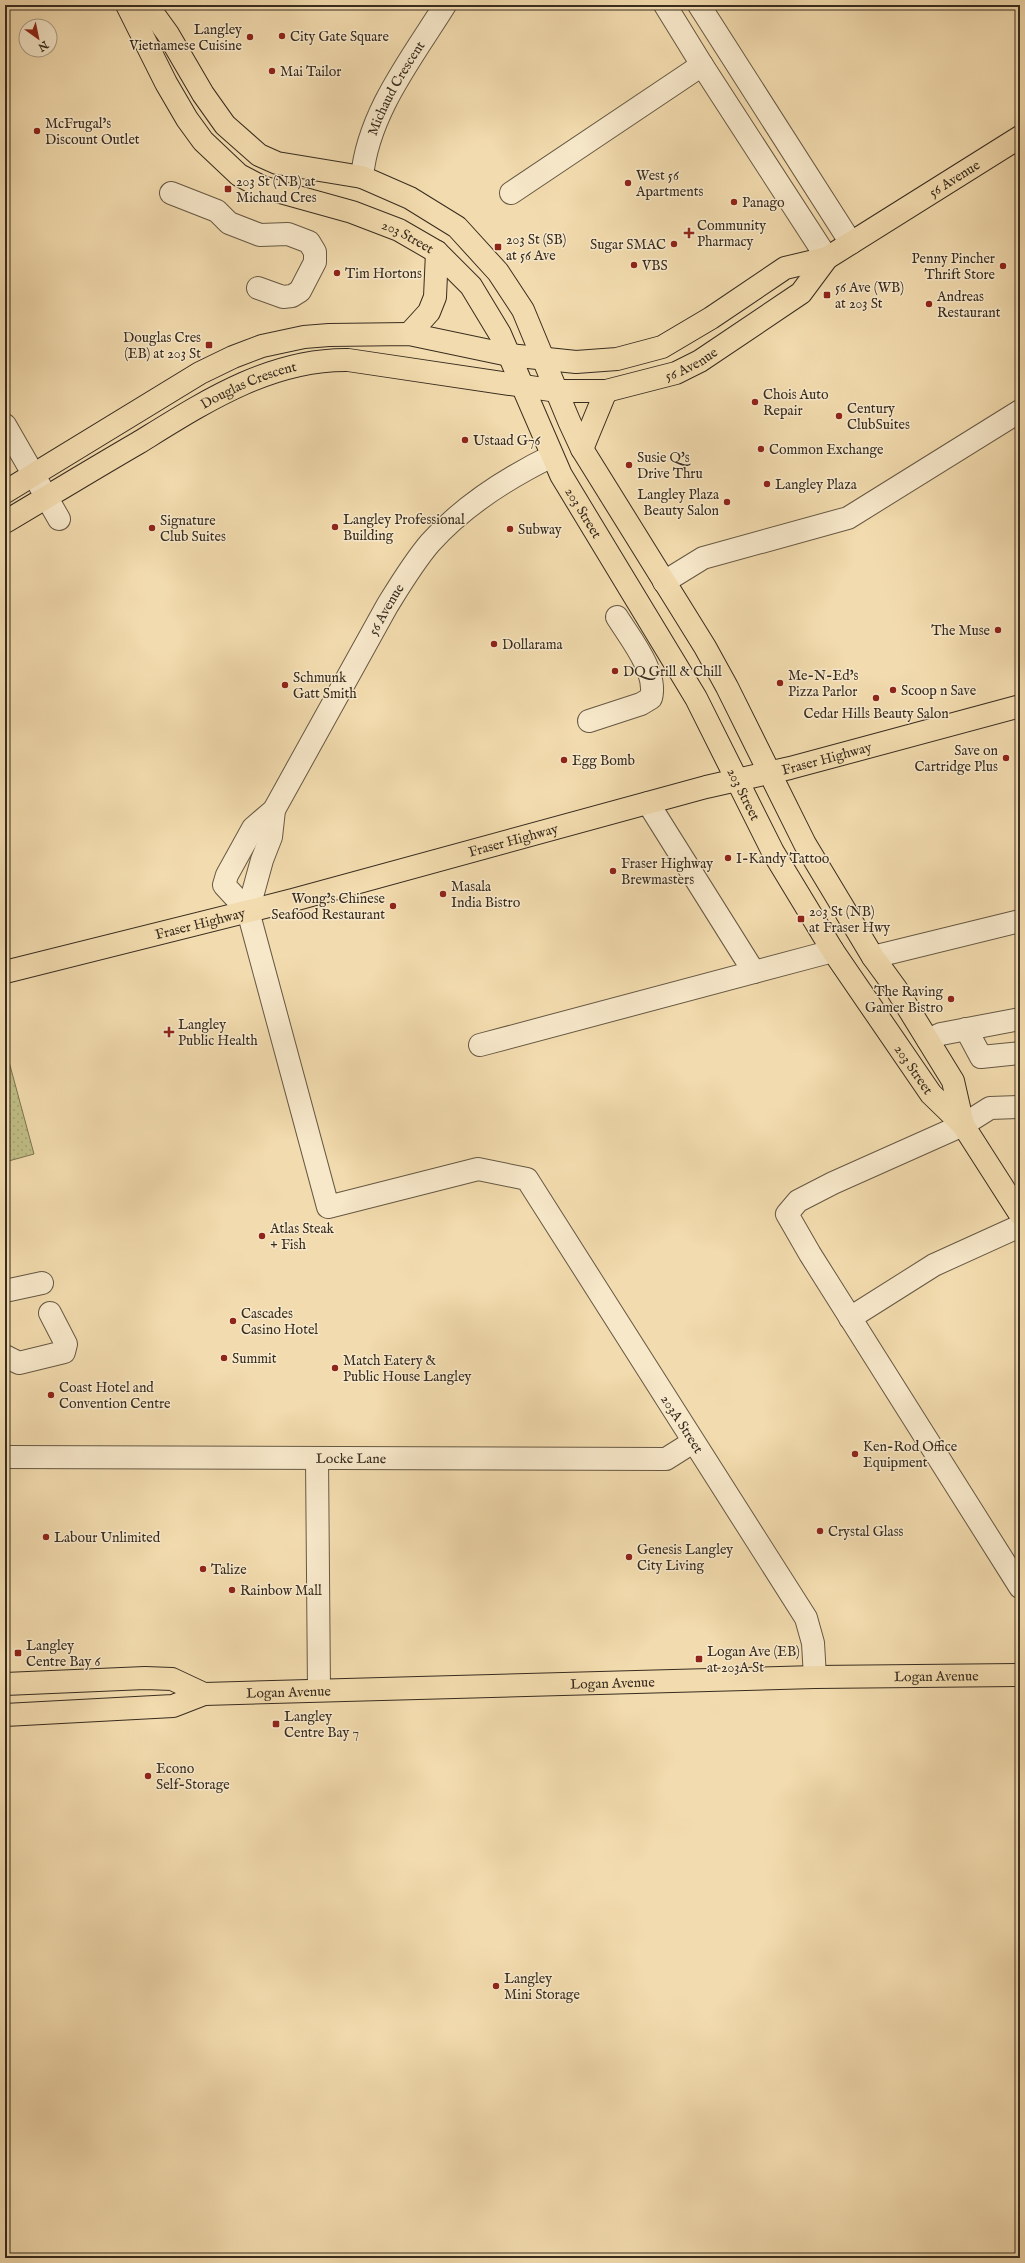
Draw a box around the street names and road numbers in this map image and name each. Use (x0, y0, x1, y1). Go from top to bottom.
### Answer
street label: Michaud Crescent (364, 38, 429, 138)
street label: 56 Avenue (926, 156, 984, 202)
street label: 203 Street (379, 216, 437, 258)
street label: 56 Avenue (664, 343, 722, 385)
street label: Douglas Crescent (198, 358, 298, 414)
street label: 203 Street (561, 484, 605, 542)
street label: 56 Avenue (365, 580, 409, 639)
street label: Fraser Highway (780, 738, 874, 780)
street label: 203 Street (722, 765, 764, 824)
street label: Fraser Highway (467, 820, 560, 862)
street label: Fraser Highway (153, 904, 247, 944)
street label: 203 Street (890, 1041, 937, 1098)
street label: 203A Street (656, 1391, 707, 1457)
street label: Locke Lane (316, 1450, 387, 1468)
street label: Logan Avenue (894, 1667, 979, 1686)
street label: Logan Avenue (570, 1673, 656, 1694)
street label: Logan Avenue (246, 1682, 332, 1703)

